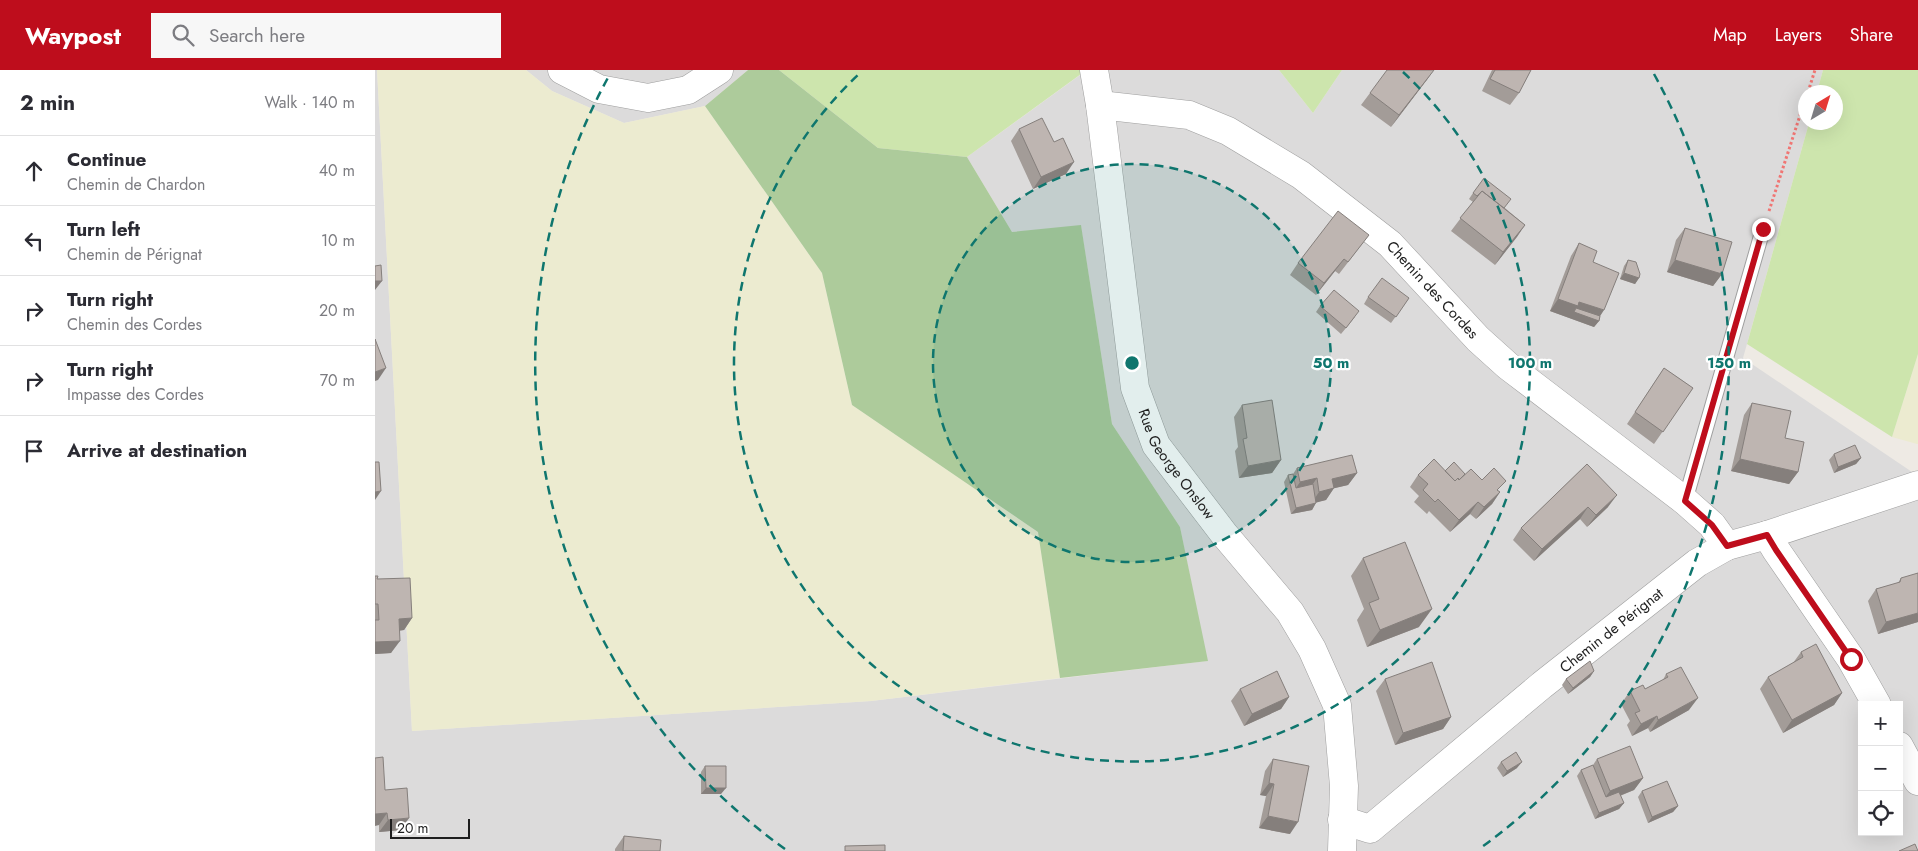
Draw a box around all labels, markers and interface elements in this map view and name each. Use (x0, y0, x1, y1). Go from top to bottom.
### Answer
search box (151, 13, 501, 58)
text: Waypost (25, 18, 121, 53)
icon: search (169, 21, 197, 49)
text: Search here (209, 22, 305, 49)
text: Map (1713, 22, 1747, 48)
text: Layers (1775, 22, 1822, 48)
text: Share (1850, 22, 1893, 48)
north arrow (1798, 85, 1843, 130)
text: 2 min (20, 88, 75, 118)
text: Walk · 140 m (265, 91, 355, 114)
text: Continue (67, 146, 146, 173)
icon: ahead (20, 157, 48, 185)
text: 40 m (319, 159, 355, 182)
text: Chemin de Chardon (67, 173, 205, 196)
text: Turn left (67, 216, 140, 243)
route end (1752, 218, 1775, 241)
icon: left (20, 227, 48, 255)
text: 10 m (321, 229, 355, 252)
street label: Chemin des Cordes (1381, 236, 1484, 344)
text: Chemin de Pérignat (67, 243, 202, 266)
text: Turn right (67, 286, 153, 313)
icon: right (20, 297, 48, 325)
text: 20 m (319, 299, 355, 322)
text: Chemin des Cordes (67, 313, 202, 336)
text: 50 m (1313, 352, 1349, 374)
text: 100 m (1508, 352, 1552, 374)
text: 150 m (1707, 352, 1751, 374)
centre of rings (1123, 354, 1141, 372)
text: Turn right (67, 356, 153, 383)
icon: right (20, 367, 48, 395)
text: 70 m (320, 369, 355, 392)
text: Impasse des Cordes (67, 383, 204, 406)
street label: Rue George Onslow (1133, 405, 1221, 525)
icon: arrive (20, 437, 48, 465)
text: Arrive at destination (67, 437, 247, 464)
street label: Chemin de Pérignat (1555, 582, 1668, 678)
route start (1840, 648, 1863, 671)
map controls (1858, 701, 1903, 836)
button: + (1858, 701, 1903, 746)
button: − (1858, 746, 1903, 791)
button: locate (1858, 791, 1903, 836)
scale bar (390, 816, 470, 839)
text: 20 m (397, 818, 429, 838)

